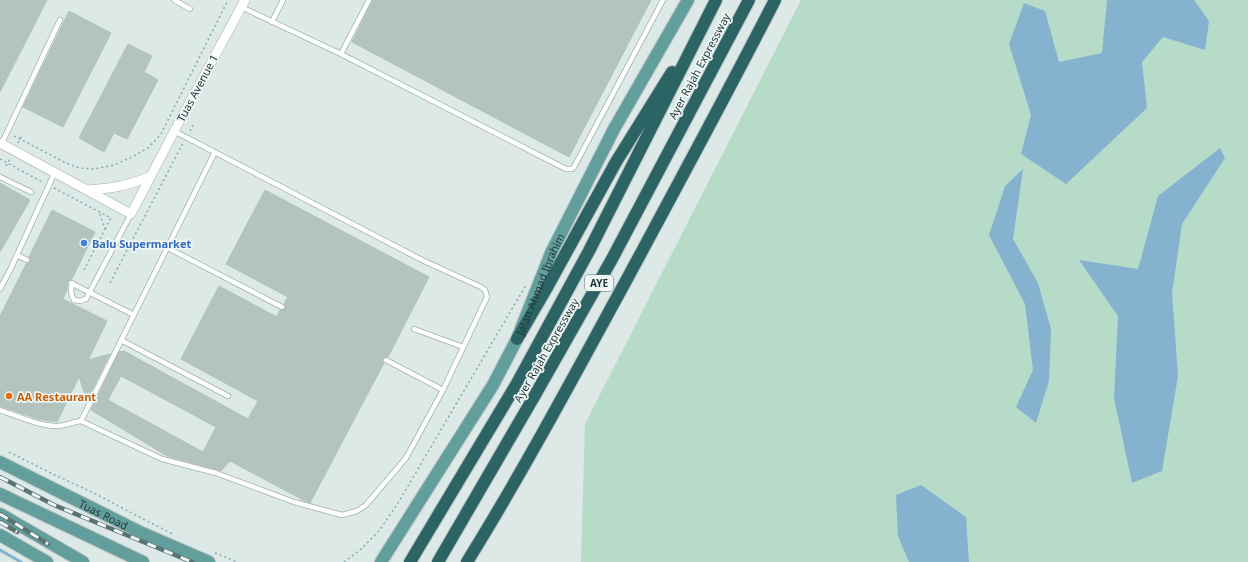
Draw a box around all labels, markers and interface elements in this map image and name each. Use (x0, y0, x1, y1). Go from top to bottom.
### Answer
street label: Ayer Rajah Expressway (665, 10, 734, 122)
street label: Tuas Avenue 1 (173, 52, 221, 124)
street label: Jalan Ahmad Ibrahim (512, 230, 567, 338)
place label: Balu Supermarket (92, 236, 191, 251)
marker: Balu Supermarket (79, 238, 89, 248)
road number: AYE (585, 275, 613, 291)
street label: Ayer Rajah Expressway (510, 295, 582, 405)
place label: AA Restaurant (17, 389, 96, 404)
marker: AA Restaurant (4, 391, 14, 401)
street label: Tuas Road (77, 495, 131, 532)

